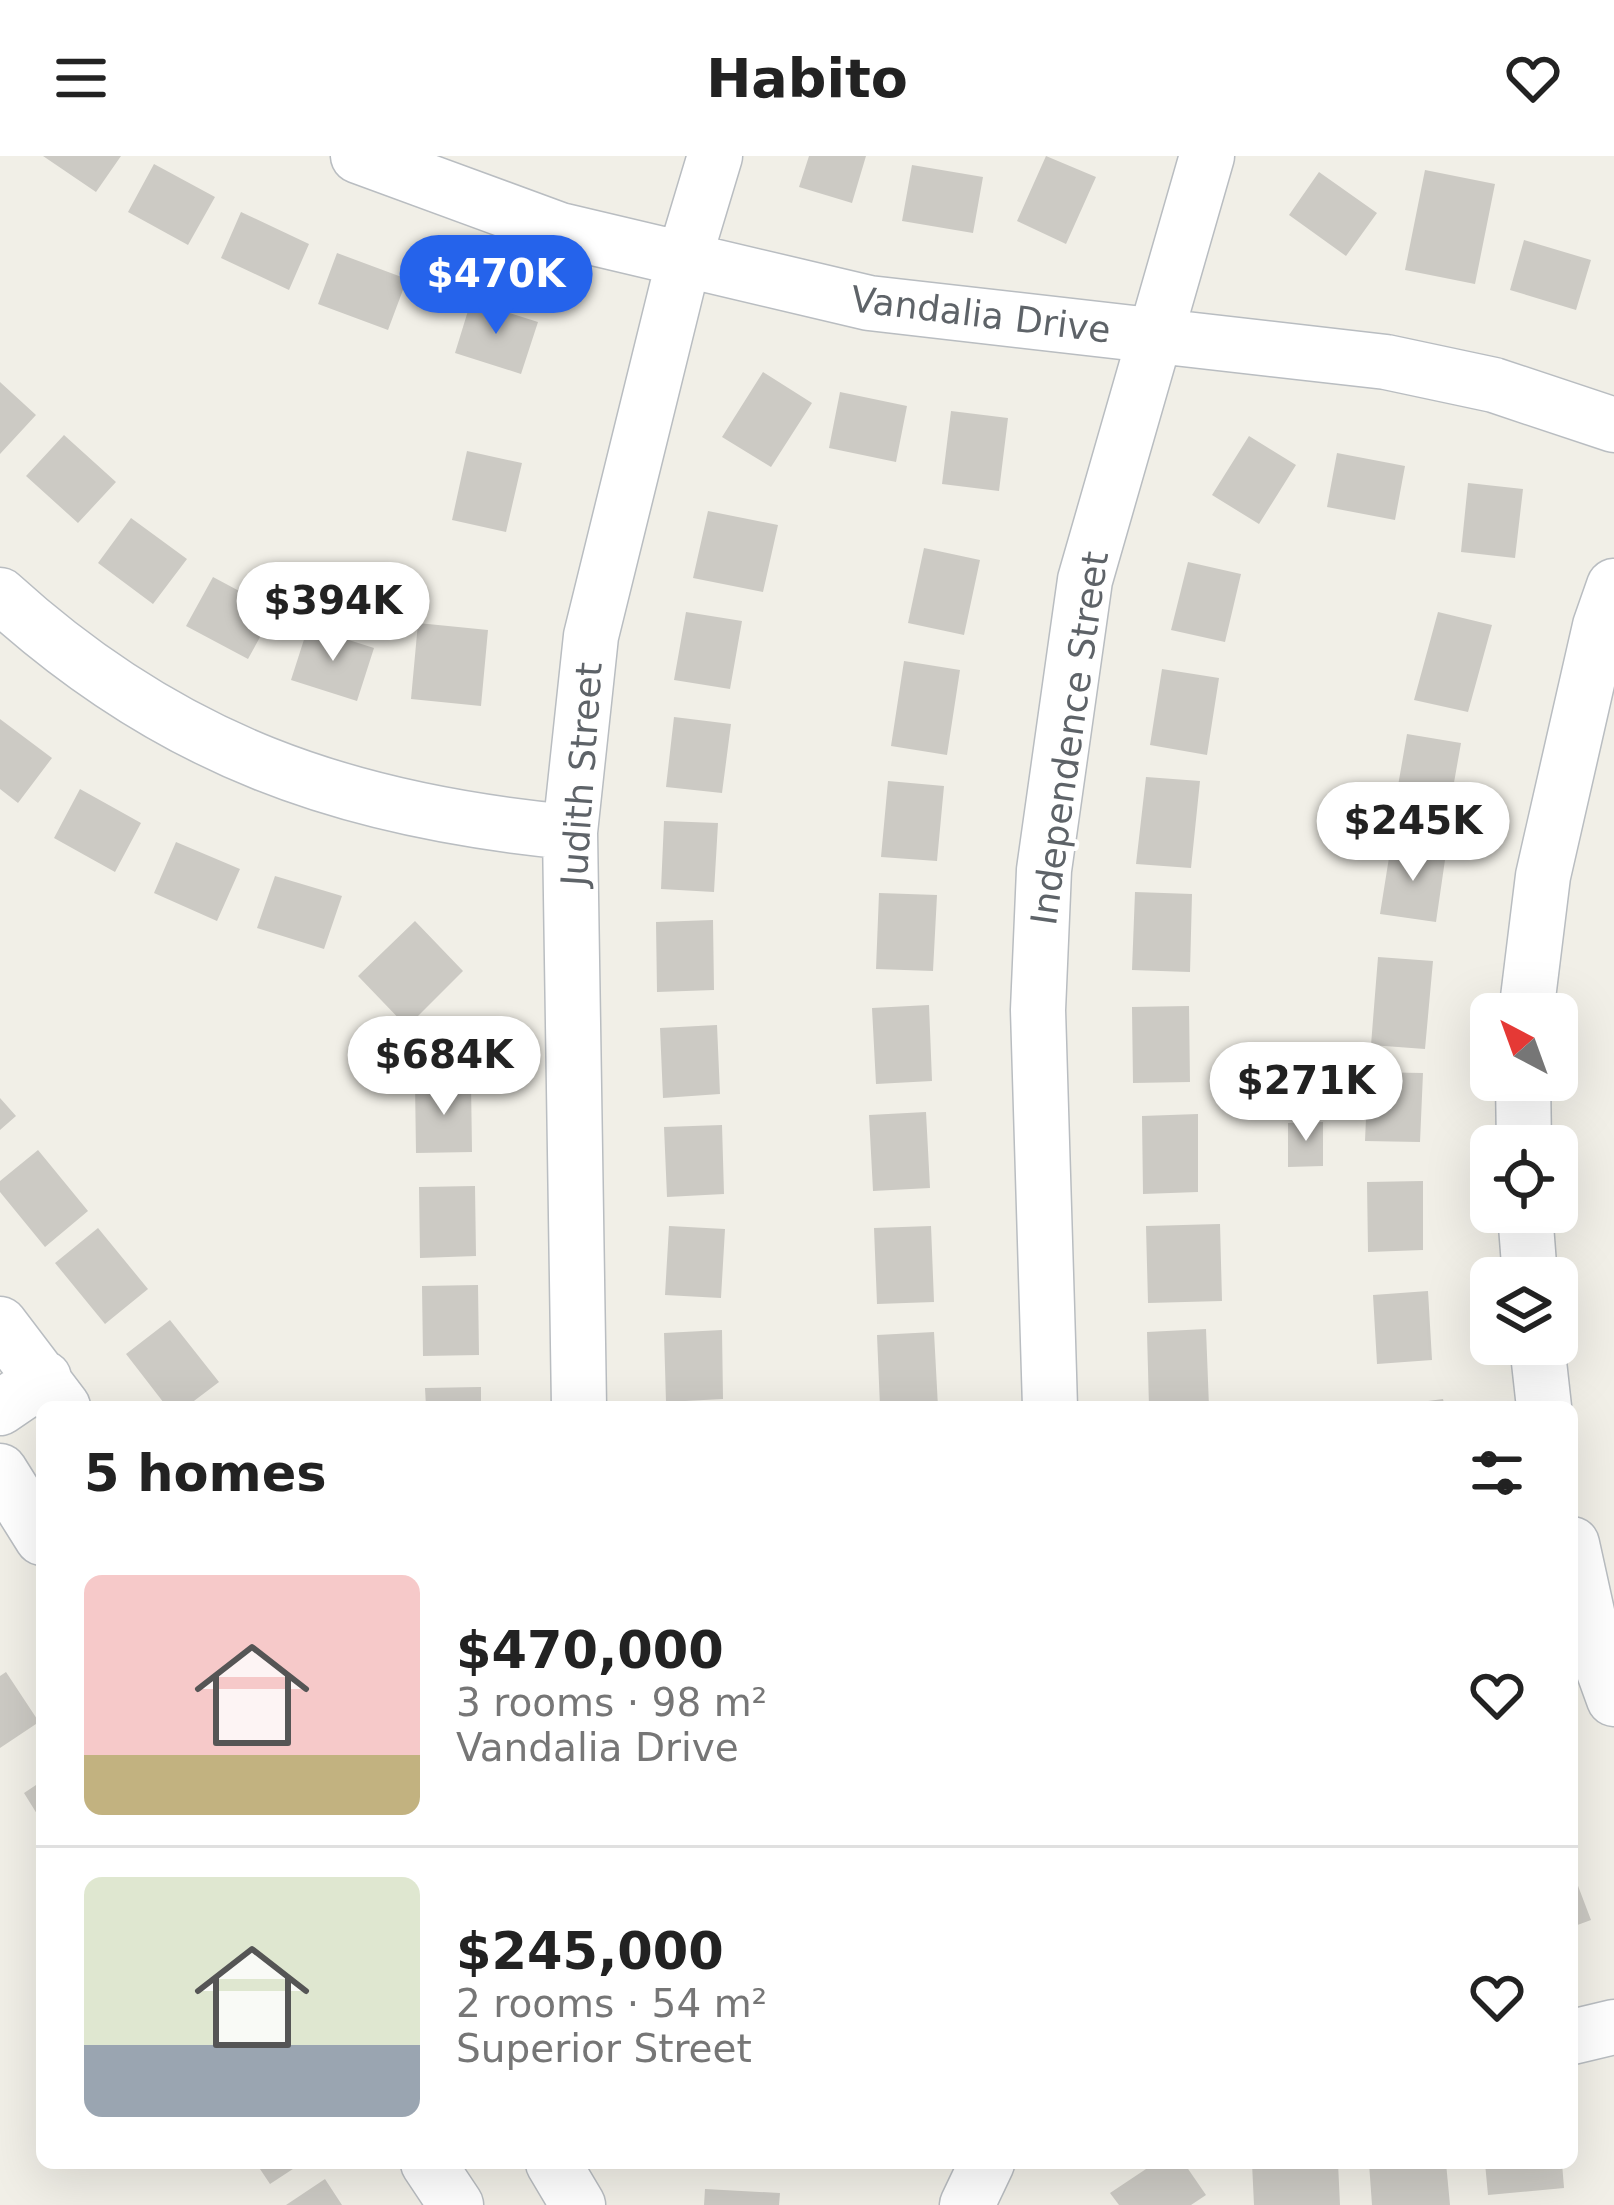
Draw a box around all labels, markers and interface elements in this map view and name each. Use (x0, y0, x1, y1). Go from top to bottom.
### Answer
icon: menu (48, 45, 114, 111)
icon: heart (1500, 45, 1566, 111)
text: Habito (706, 47, 908, 110)
pin: $470K (412, 235, 580, 337)
text: $470K (427, 251, 565, 296)
street label: Vandalia Drive (849, 278, 1113, 351)
street label: Independence Street (1023, 549, 1116, 928)
pin: $394K (249, 562, 417, 664)
text: $394K (264, 578, 402, 623)
street label: Judith Street (553, 661, 610, 889)
pin: $245K (1329, 782, 1497, 884)
text: $245K (1344, 798, 1482, 843)
north arrow (1470, 993, 1578, 1101)
map controls (1470, 993, 1578, 1365)
pin: $684K (360, 1016, 528, 1118)
text: $684K (375, 1032, 513, 1077)
pin: $271K (1222, 1042, 1390, 1144)
text: $271K (1237, 1058, 1375, 1103)
button: locate (1470, 1125, 1578, 1233)
button: layers (1470, 1257, 1578, 1365)
icon: filters (1464, 1440, 1530, 1506)
text: 5 homes (84, 1444, 327, 1503)
text: $470,000 (456, 1621, 724, 1680)
icon: home (180, 1623, 324, 1767)
icon: heart (1464, 1662, 1530, 1728)
text: 3 rooms · 98 m² (456, 1680, 767, 1725)
text: Vandalia Drive (456, 1725, 739, 1770)
text: $245,000 (456, 1922, 724, 1981)
icon: home (180, 1925, 324, 2069)
icon: heart (1464, 1964, 1530, 2030)
text: 2 rooms · 54 m² (456, 1981, 767, 2026)
text: Superior Street (456, 2026, 752, 2071)

